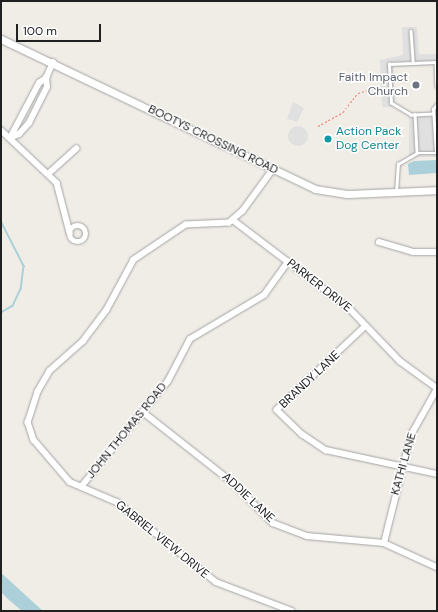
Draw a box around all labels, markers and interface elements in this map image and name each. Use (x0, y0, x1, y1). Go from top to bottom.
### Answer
scale bar (18, 16, 103, 42)
text: 100 m (23, 23, 57, 39)
place label: Faith Impact Church (339, 71, 408, 99)
marker: Faith Impact Church (411, 80, 421, 90)
street label: BOOTYS CROSSING ROAD (146, 102, 280, 178)
place label: Action Pack Dog Center (336, 125, 401, 153)
marker: Action Pack Dog Center (323, 134, 333, 144)
street label: PARKER DRIVE (284, 256, 354, 316)
street label: BRANDY LANE (277, 348, 343, 412)
street label: JOHN THOMAS ROAD (84, 380, 170, 482)
street label: KATHI LANE (388, 431, 420, 497)
street label: ADDIE LANE (219, 470, 277, 526)
street label: GABRIEL VIEW DRIVE (112, 498, 212, 582)

